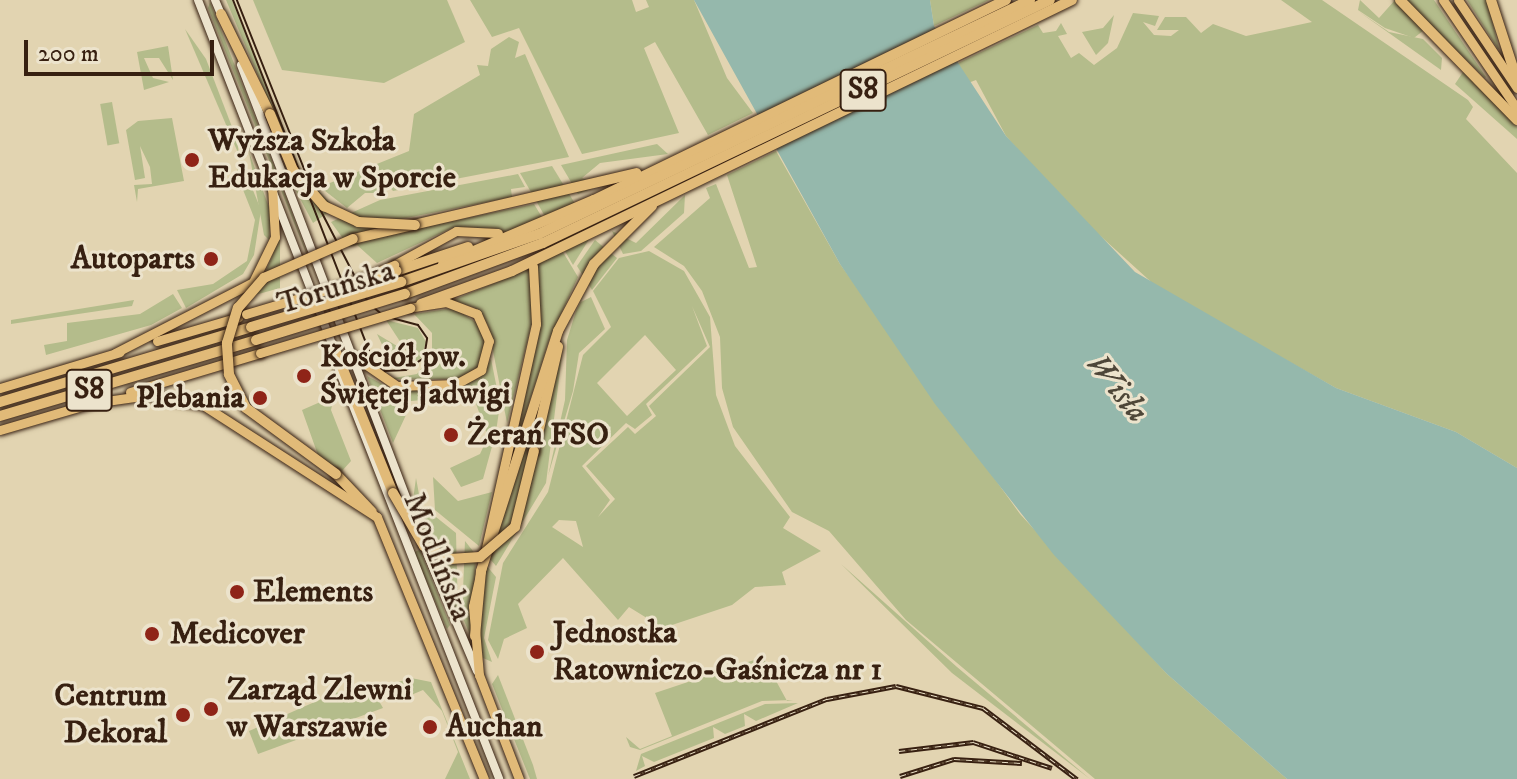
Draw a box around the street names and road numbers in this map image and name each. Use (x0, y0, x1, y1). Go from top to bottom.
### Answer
road number: S8 (839, 64, 887, 116)
street label: Toruńska (273, 252, 399, 324)
road number: S8 (65, 364, 113, 416)
street label: Modlińska (394, 487, 480, 627)

